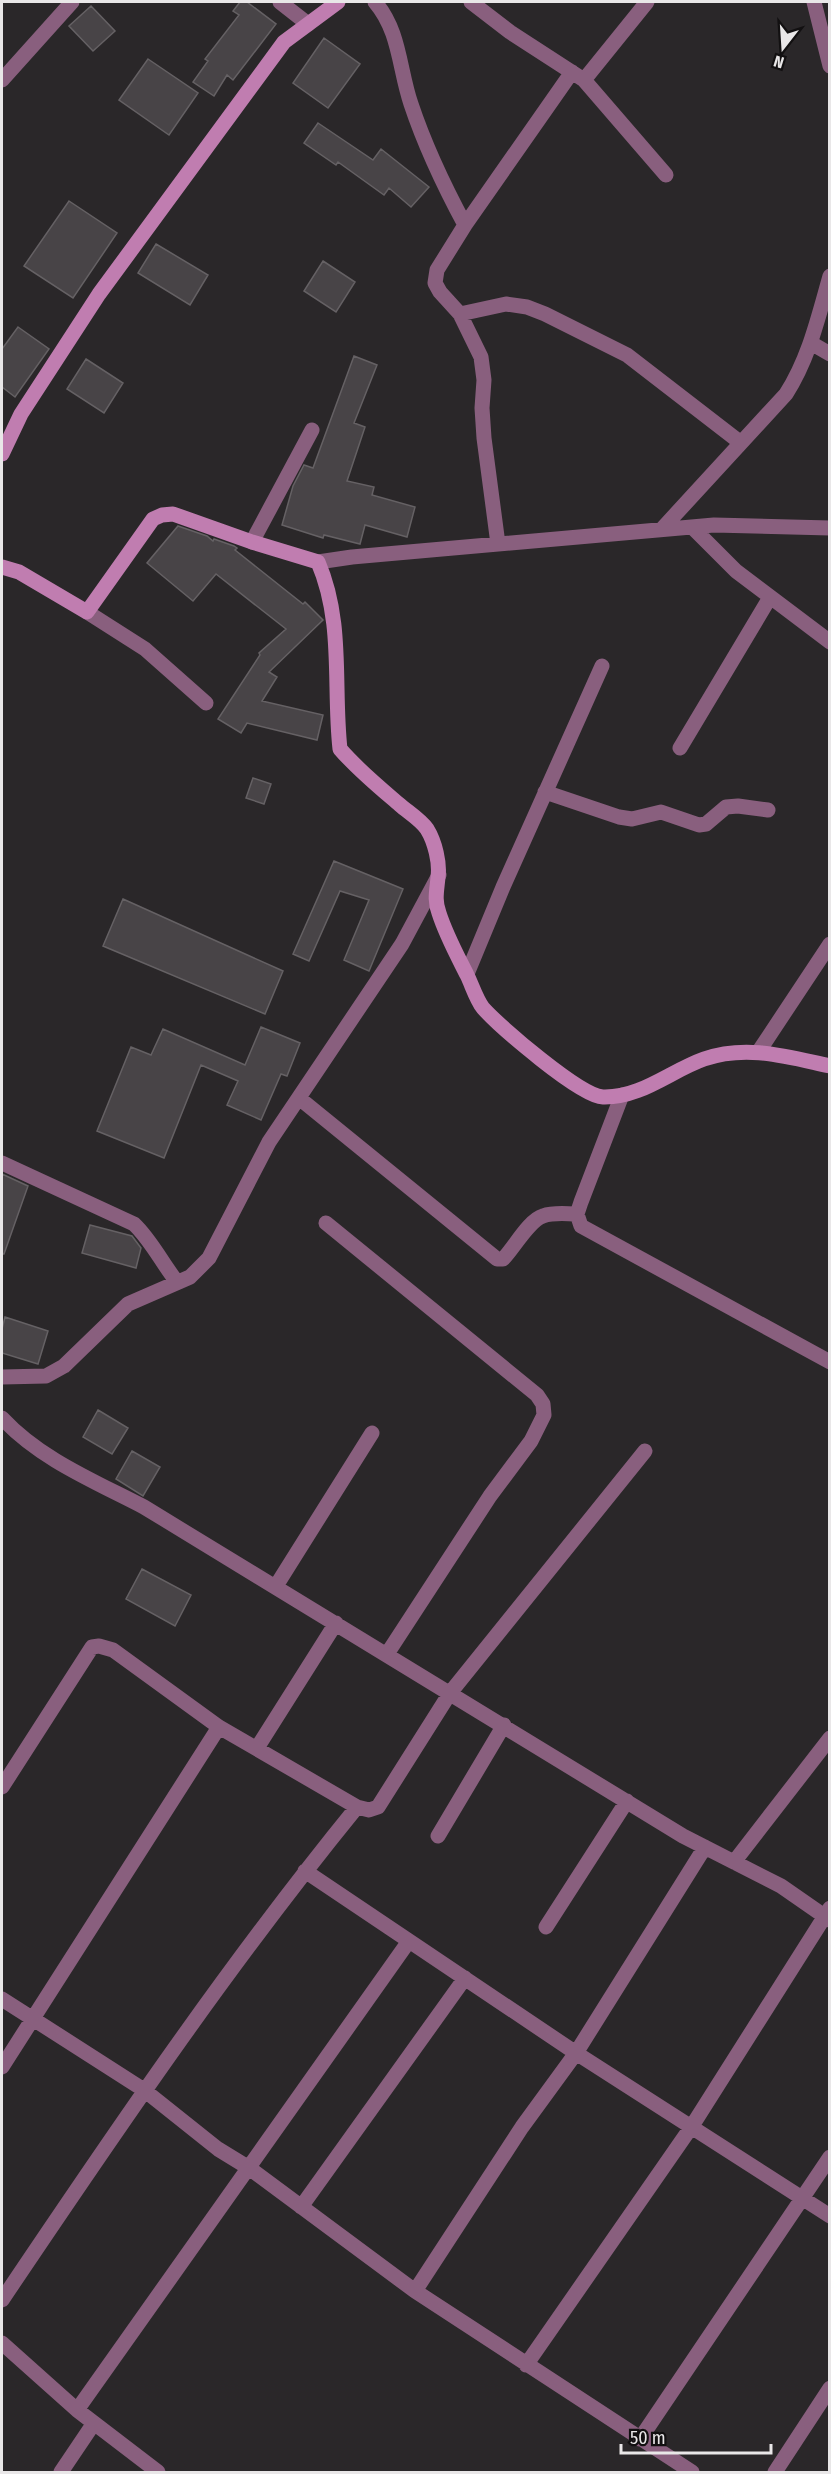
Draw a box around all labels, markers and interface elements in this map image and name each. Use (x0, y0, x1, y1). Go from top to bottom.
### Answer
north arrow (753, 18, 813, 78)
text: N (771, 51, 786, 72)
scale bar (621, 2417, 771, 2455)
text: 50 m (630, 2427, 666, 2449)

